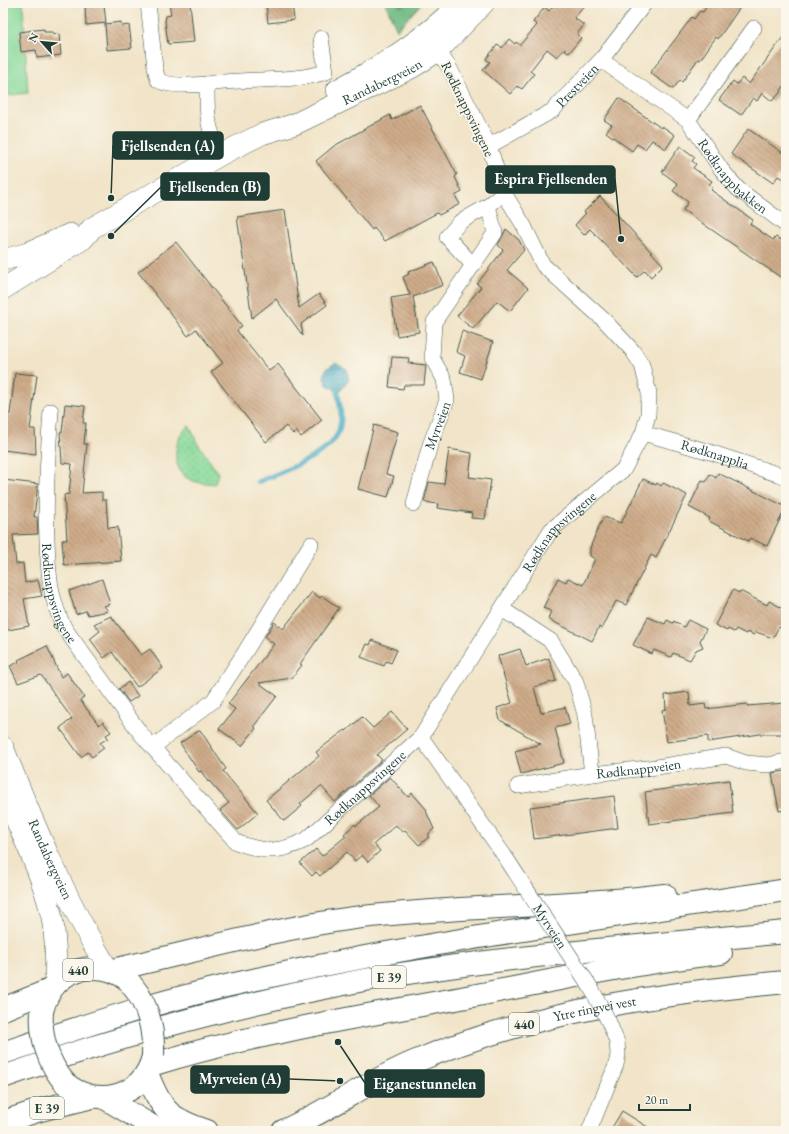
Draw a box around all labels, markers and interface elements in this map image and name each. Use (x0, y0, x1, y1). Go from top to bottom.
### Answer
north arrow (22, 22, 62, 62)
text: N (25, 30, 41, 45)
street label: Randabergveien (339, 54, 426, 109)
street label: Rødknappsvingene (437, 58, 499, 160)
street label: Prestveien (552, 59, 603, 111)
callout: Fjellsenden (A) (113, 132, 223, 159)
street label: Rødknappbakken (694, 135, 772, 218)
text: Fjellsenden (A) (121, 136, 215, 155)
callout: Espira Fjellsenden (486, 166, 615, 193)
text: Espira Fjellsenden (495, 169, 608, 188)
callout: Fjellsenden (B) (161, 173, 269, 200)
text: Fjellsenden (B) (169, 177, 261, 196)
street label: Myrveien (420, 398, 455, 452)
street label: Rødknapplia (679, 435, 752, 473)
street label: Rødknappsvingene (518, 487, 600, 575)
street label: Rødknappsvingene (38, 543, 82, 647)
street label: Rødknappsvingene (320, 746, 410, 829)
street label: Rødknappveien (595, 754, 683, 783)
street label: Randabergveien (25, 816, 77, 903)
street label: Myrveien (529, 900, 572, 953)
road number: 440 (63, 959, 93, 981)
road number: E 39 (372, 966, 406, 988)
street label: Ytre ringvei vest (552, 991, 638, 1025)
road number: 440 (509, 1013, 539, 1035)
callout: Myrveien (A) (191, 1066, 289, 1093)
text: Myrveien (A) (199, 1069, 282, 1088)
callout: Eiganestunnelen (365, 1070, 484, 1097)
text: Eiganestunnelen (373, 1074, 477, 1093)
scale bar (639, 1086, 690, 1112)
text: 20 m (645, 1092, 669, 1108)
road number: E 39 (30, 1097, 64, 1119)

